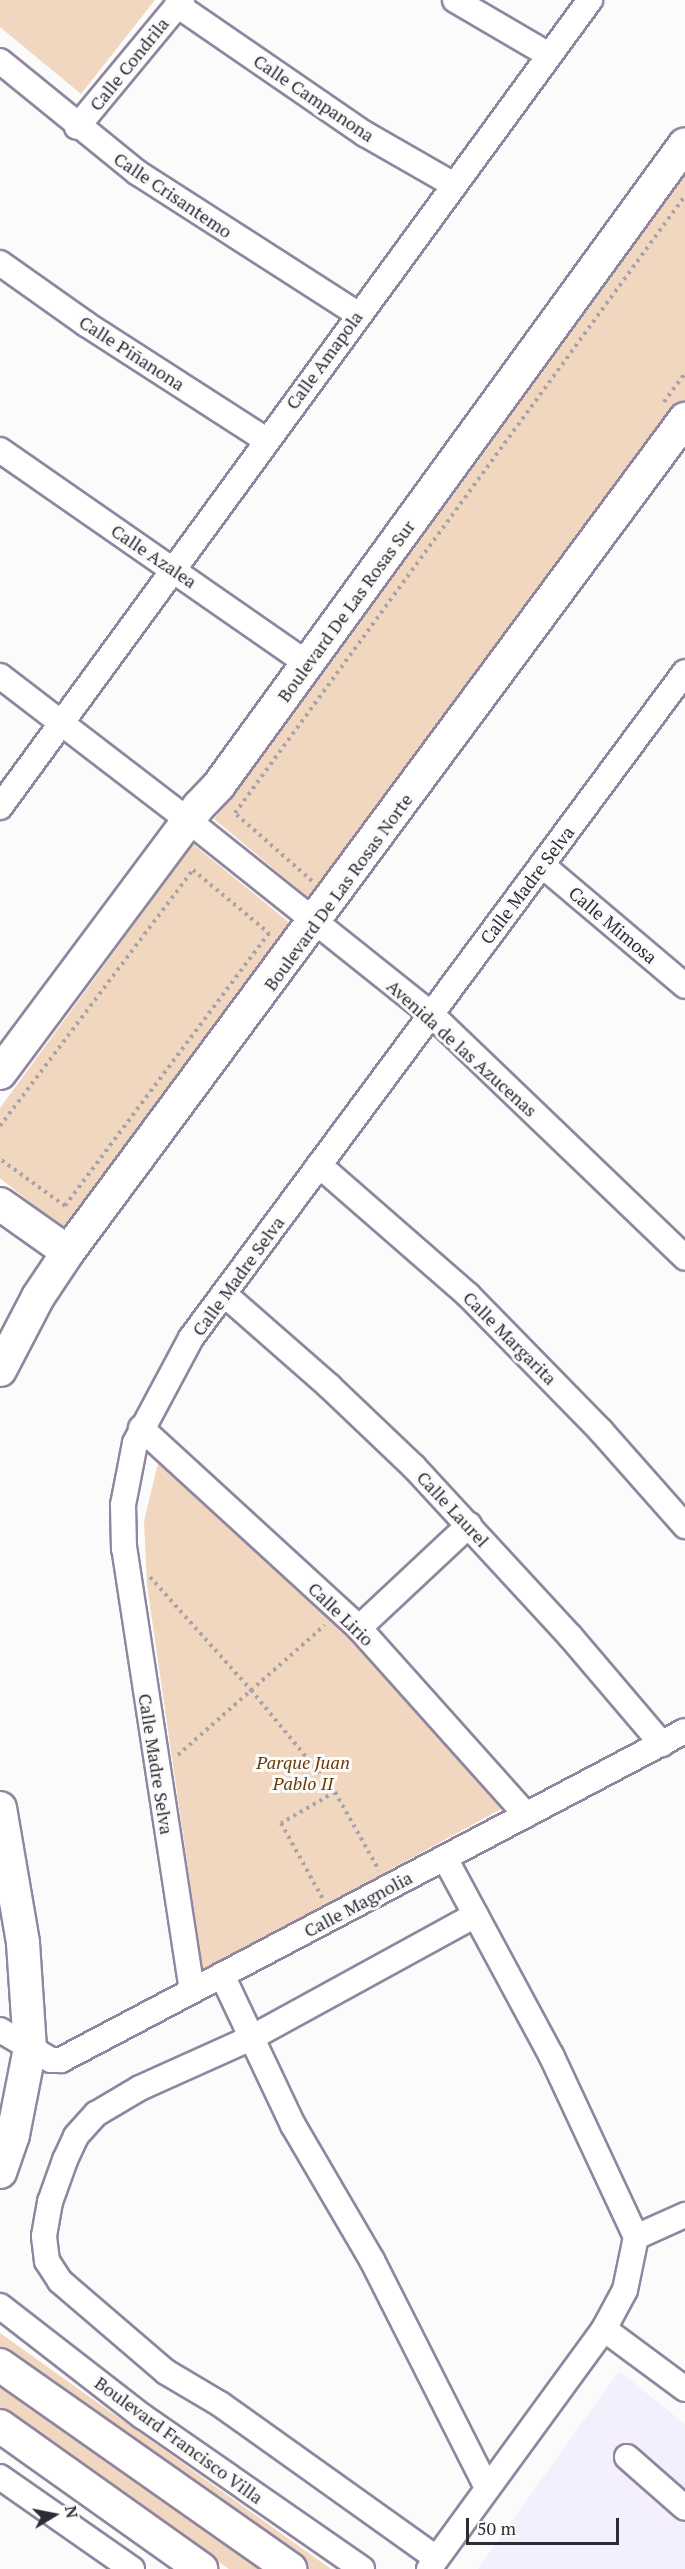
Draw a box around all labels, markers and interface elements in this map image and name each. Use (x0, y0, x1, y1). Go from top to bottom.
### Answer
street label: Calle Condrila (85, 13, 173, 115)
street label: Calle Campanona (250, 50, 378, 146)
street label: Calle Crisantemo (110, 148, 236, 242)
street label: Calle Amapola (281, 307, 367, 413)
street label: Calle Piñanona (75, 311, 189, 395)
street label: Boulevard De Las Rosas Sur (273, 516, 419, 706)
street label: Calle Azalea (107, 519, 201, 593)
street label: Boulevard De Las Rosas Norte (259, 789, 417, 995)
street label: Calle Madre Selva (476, 822, 578, 948)
street label: Calle Mimosa (565, 882, 661, 968)
street label: Avenida de las Azucenas (382, 975, 542, 1121)
street label: Calle Madre Selva (187, 1212, 289, 1340)
street label: Calle Margarita (459, 1287, 561, 1389)
street label: Calle Laurel (412, 1467, 494, 1551)
street label: Calle Lirio (304, 1578, 378, 1650)
street label: Calle Madre Selva (134, 1692, 178, 1836)
park label: Parque Juan Pablo II (256, 1752, 350, 1794)
street label: Calle Magnolia (300, 1866, 416, 1942)
street label: Boulevard Francisco Villa (90, 2372, 268, 2508)
north arrow (24, 2485, 84, 2545)
text: N (60, 2504, 84, 2520)
scale bar (469, 2506, 622, 2544)
text: 50 m (477, 2516, 516, 2540)

